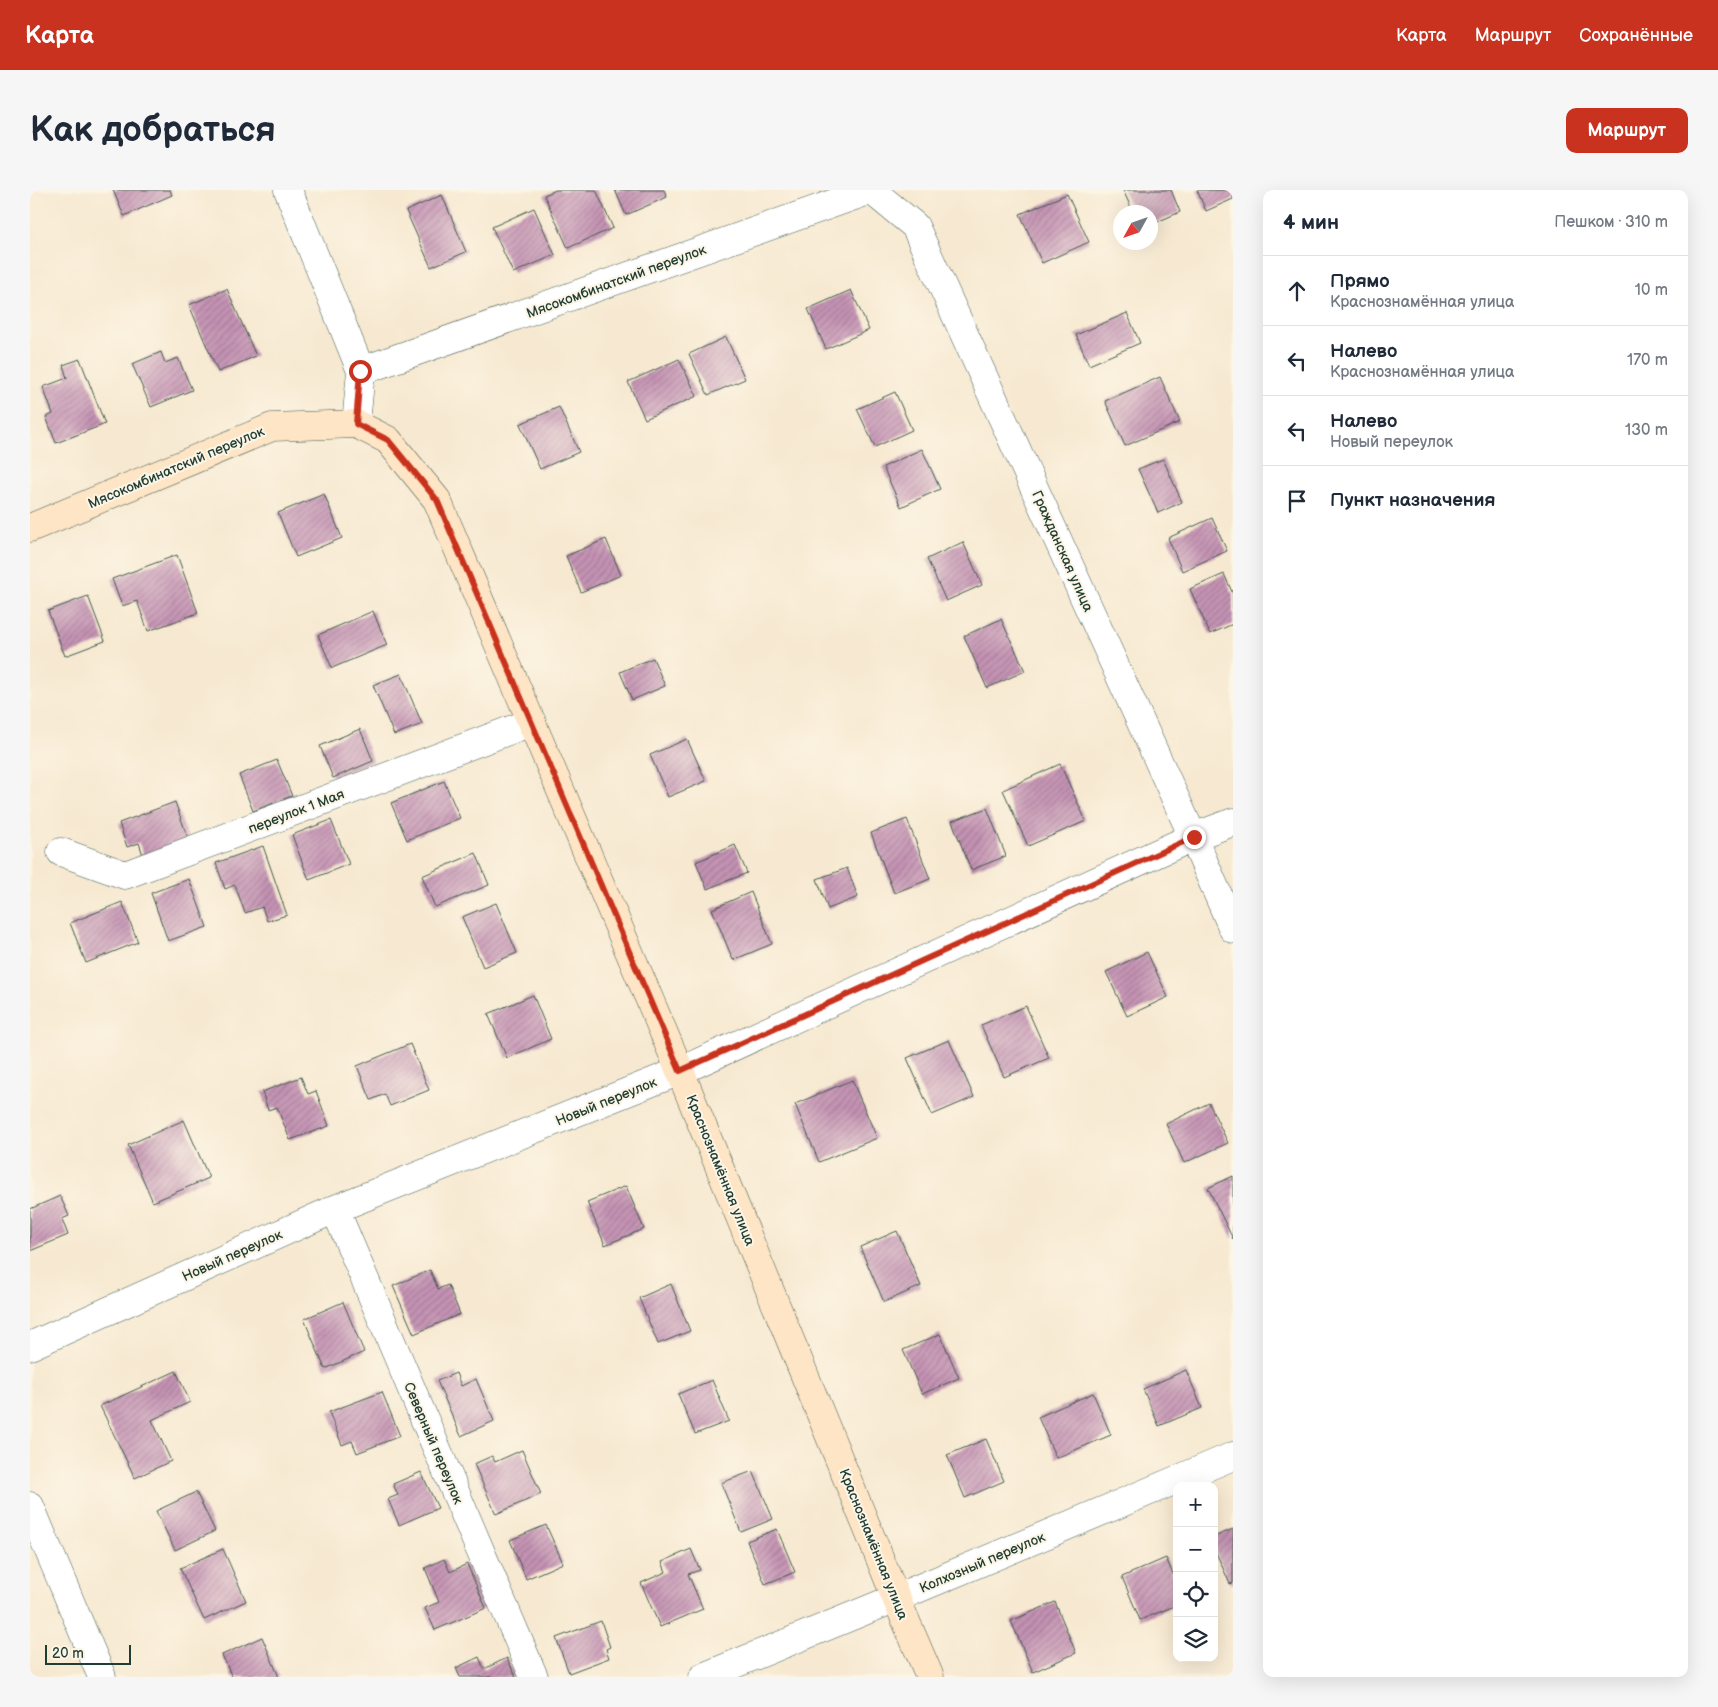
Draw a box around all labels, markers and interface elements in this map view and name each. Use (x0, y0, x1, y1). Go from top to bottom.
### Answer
text: Карта (25, 21, 94, 50)
text: Карта (1396, 25, 1447, 46)
text: Маршрут (1475, 25, 1551, 46)
text: Сохранённые (1579, 25, 1693, 46)
button: Маршрут (1566, 108, 1688, 153)
text: Как добраться (30, 109, 276, 152)
north arrow (1113, 205, 1158, 250)
text: 4 мин (1283, 210, 1339, 235)
text: Пешком · 310 m (1554, 213, 1668, 232)
street label: Мясокомбинатский переулок (524, 241, 709, 322)
text: Прямо (1330, 270, 1390, 293)
icon: ahead (1283, 277, 1311, 305)
text: 10 m (1635, 281, 1668, 300)
text: Краснознамённая улица (1330, 293, 1515, 312)
text: Налево (1330, 340, 1397, 363)
icon: left (1283, 347, 1311, 375)
text: 170 m (1627, 351, 1668, 370)
route start (349, 360, 372, 383)
text: Краснознамённая улица (1330, 363, 1515, 382)
text: Налево (1330, 410, 1397, 433)
icon: left (1283, 417, 1311, 445)
text: 130 m (1625, 421, 1668, 440)
street label: Мясокомбинатский переулок (85, 422, 267, 512)
text: Новый переулок (1330, 433, 1453, 452)
icon: arrive (1283, 487, 1311, 515)
street label: Гражданская улица (1028, 488, 1097, 615)
text: Пункт назначения (1330, 489, 1495, 512)
street label: переулок 1 Мая (246, 785, 347, 838)
route end (1183, 826, 1206, 849)
street label: Новый переулок (553, 1073, 660, 1130)
street label: Краснознамённая улица (682, 1092, 759, 1249)
street label: Новый переулок (180, 1226, 285, 1285)
street label: Северный переулок (400, 1380, 467, 1507)
street label: Краснознамённая улица (835, 1466, 912, 1623)
map controls (1173, 1482, 1218, 1662)
button: + (1173, 1482, 1218, 1527)
button: − (1173, 1527, 1218, 1572)
street label: Колхозный переулок (917, 1528, 1048, 1597)
button: locate (1173, 1572, 1218, 1617)
button: layers (1173, 1617, 1218, 1662)
scale bar (45, 1642, 131, 1665)
text: 20 m (52, 1645, 84, 1662)

